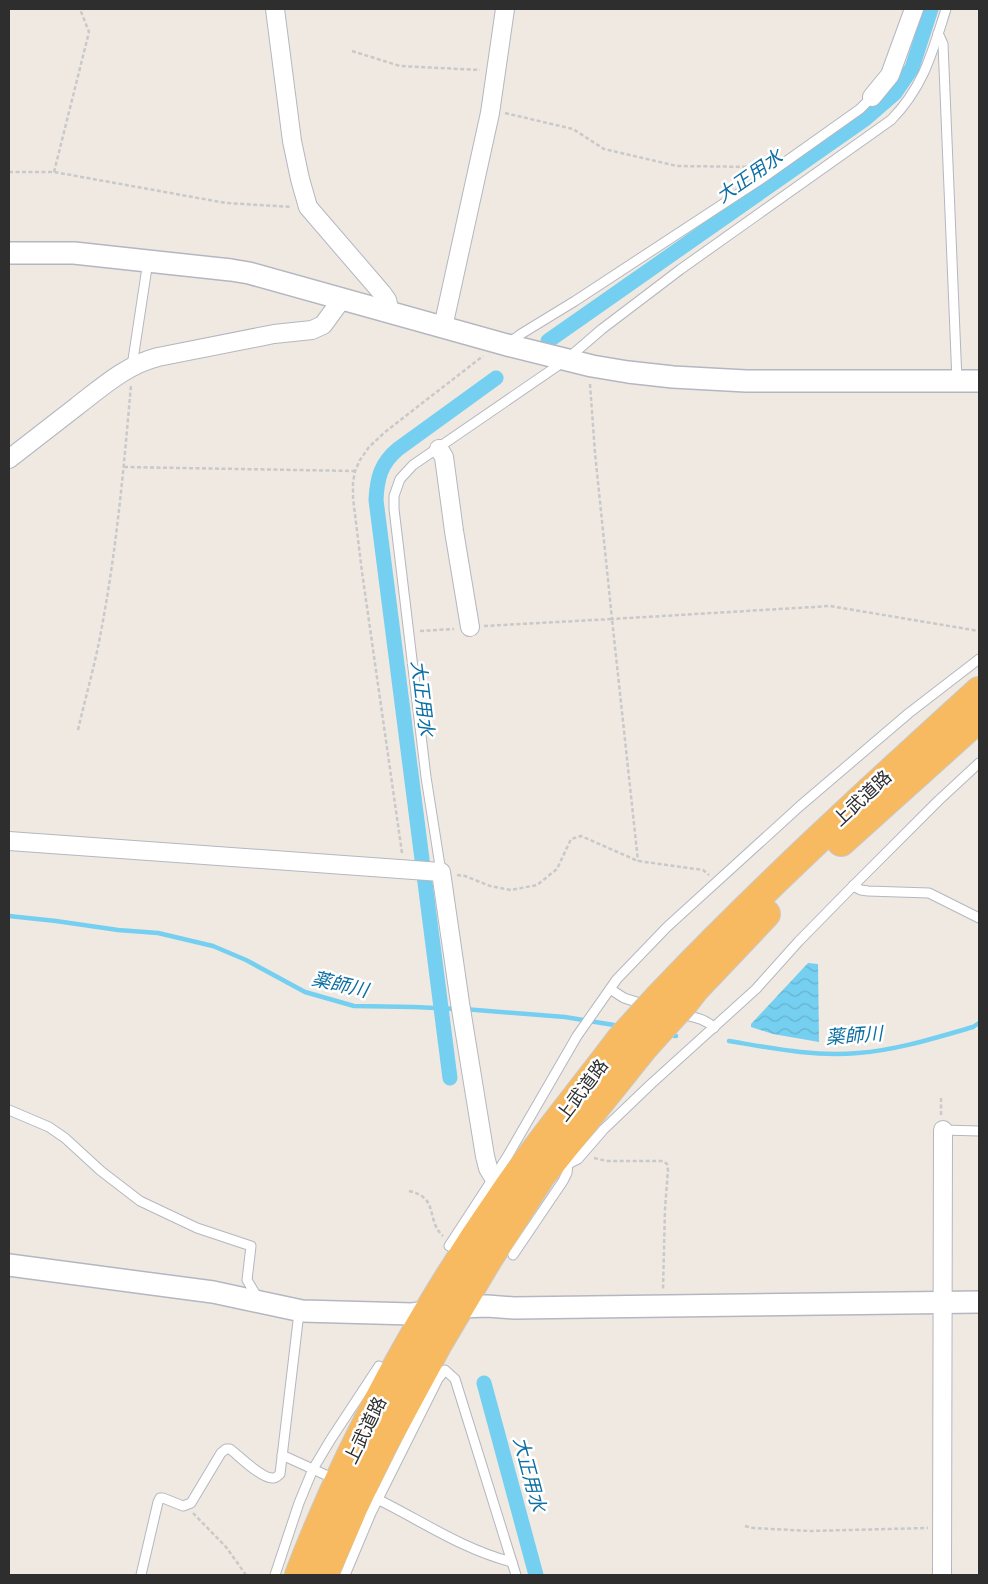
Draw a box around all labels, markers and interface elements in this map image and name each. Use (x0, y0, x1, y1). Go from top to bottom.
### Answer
water label: 大正用水 (711, 143, 789, 208)
water label: 大正用水 (406, 659, 440, 739)
street label: 上武道路 (828, 765, 896, 831)
water label: 薬師川 (310, 966, 372, 1003)
water label: 薬師川 (825, 1021, 885, 1049)
street label: 上武道路 (551, 1054, 613, 1126)
street label: 上武道路 (339, 1393, 391, 1467)
water label: 大正用水 (509, 1434, 552, 1516)

